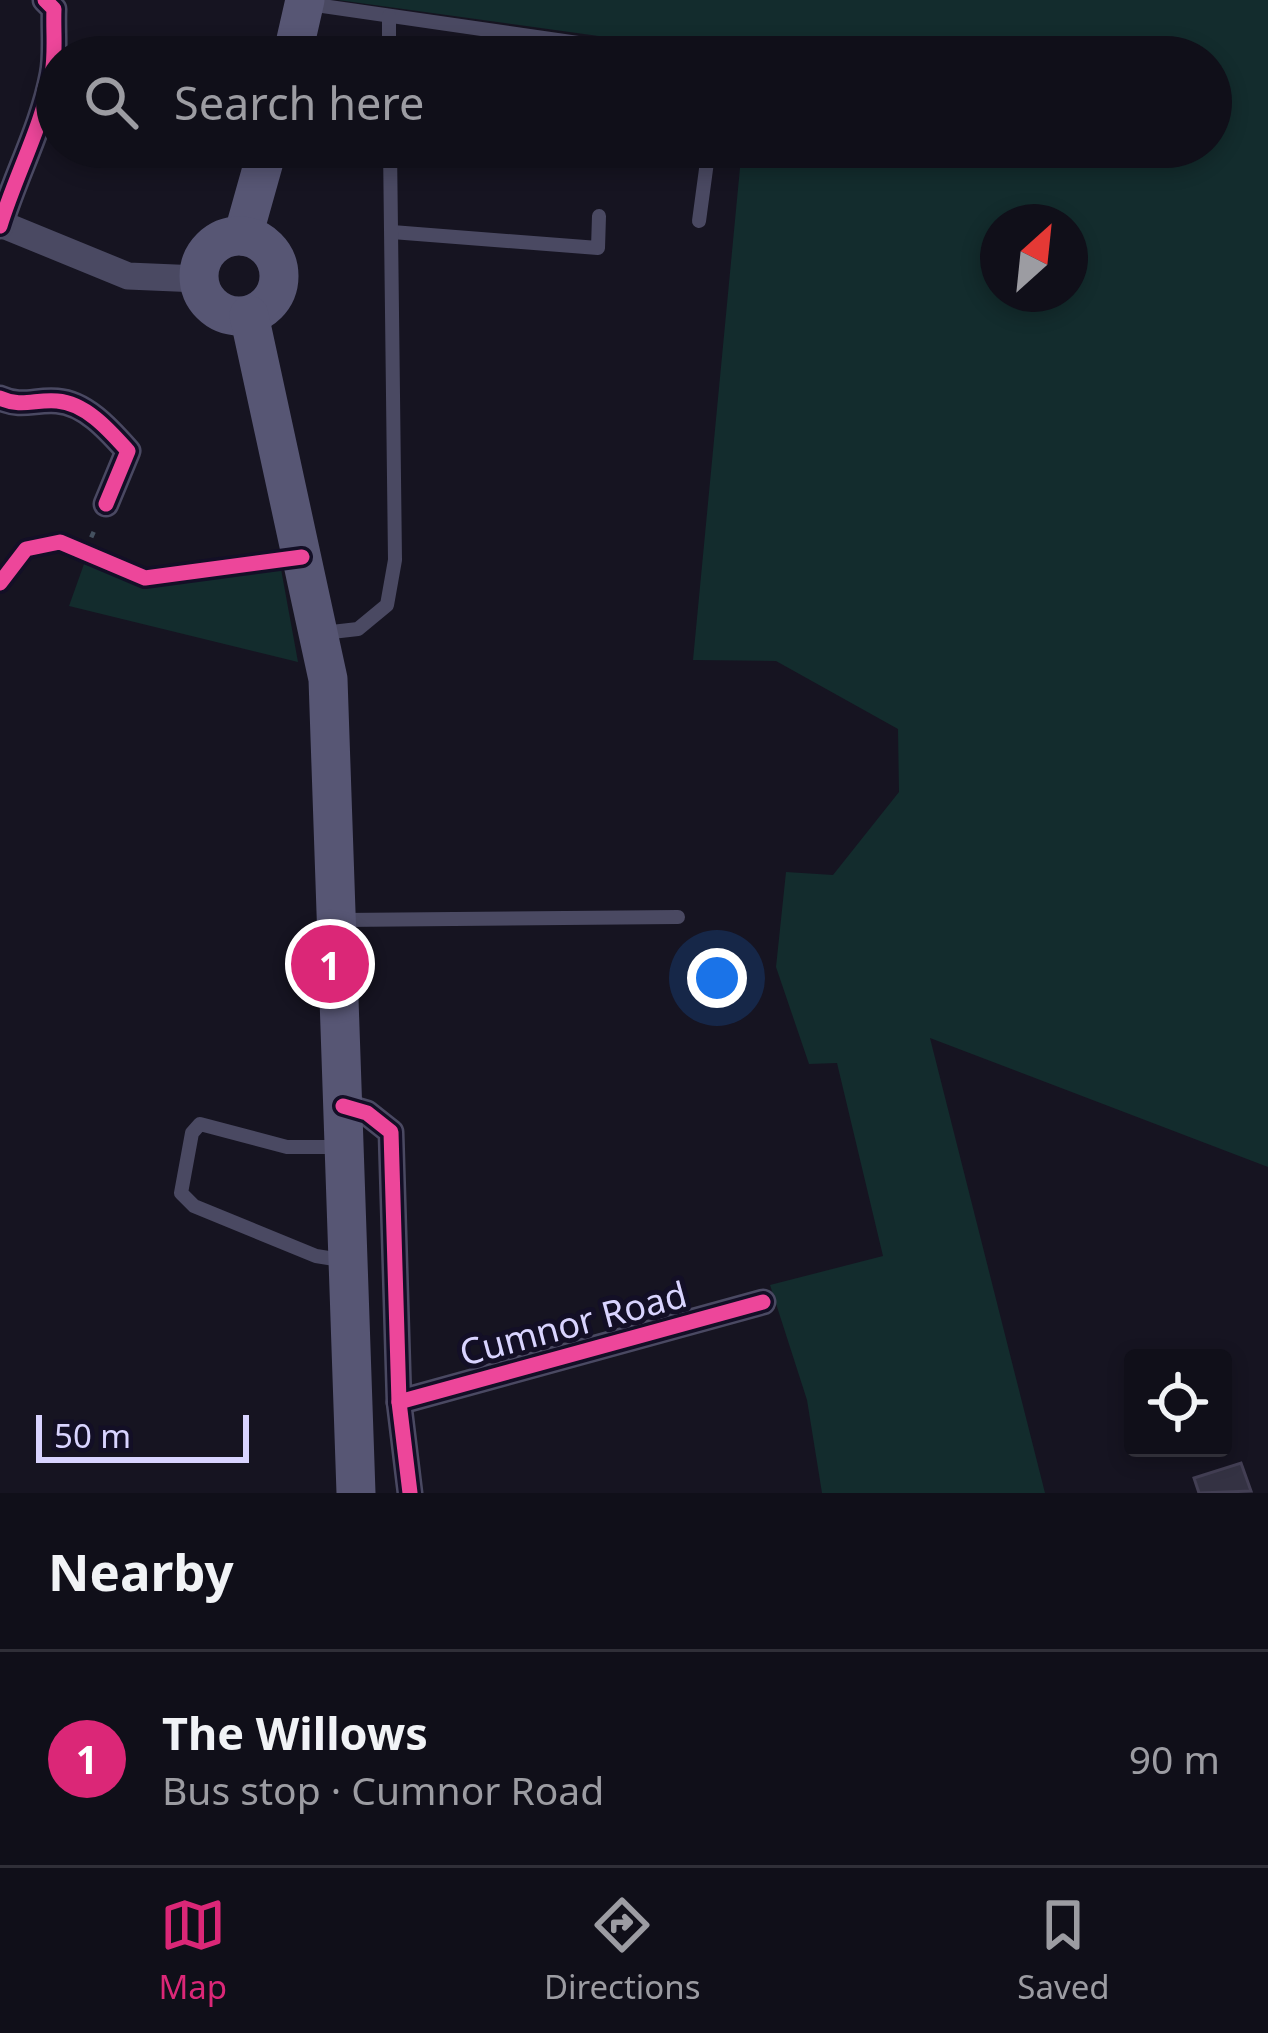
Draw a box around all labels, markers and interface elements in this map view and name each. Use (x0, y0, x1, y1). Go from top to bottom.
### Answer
search box (36, 36, 1232, 168)
icon: search (78, 69, 144, 135)
text: Search here (174, 72, 424, 133)
north arrow (980, 204, 1088, 312)
pin: 1 (291, 919, 369, 1009)
your location (687, 948, 747, 1008)
street label: Cumnor Road (454, 1269, 692, 1377)
map controls (1124, 1349, 1232, 1457)
button: locate (1124, 1349, 1232, 1457)
scale bar (36, 1409, 249, 1462)
text: 50 m (54, 1413, 131, 1458)
text: Nearby (48, 1536, 234, 1606)
text: The Willows (162, 1702, 428, 1763)
text: 1 (76, 1732, 98, 1785)
text: 90 m (1129, 1732, 1220, 1785)
text: Bus stop · Cumnor Road (162, 1763, 604, 1816)
tab: Map (158, 1892, 227, 2009)
tab: Directions (544, 1892, 701, 2009)
tab: Saved (1017, 1892, 1110, 2009)

